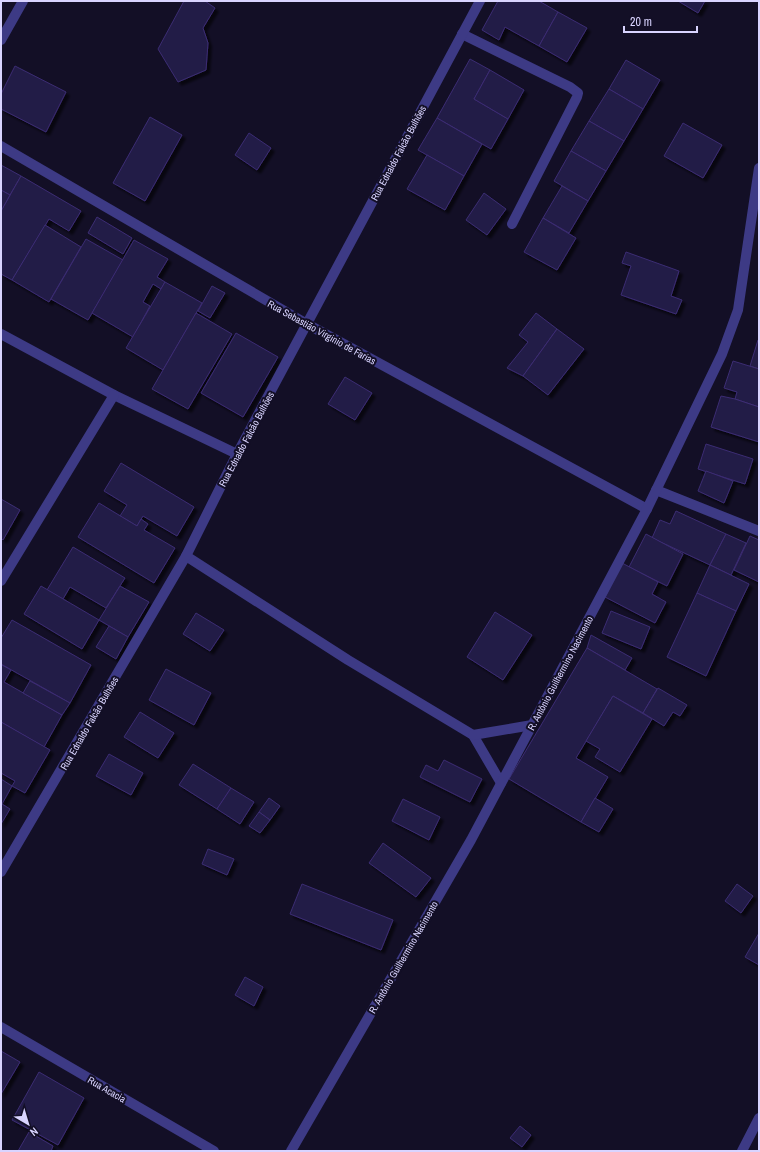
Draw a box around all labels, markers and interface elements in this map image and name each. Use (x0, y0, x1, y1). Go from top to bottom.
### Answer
scale bar (624, 8, 697, 34)
text: 20 m (630, 14, 652, 30)
street label: Rua Ednaldo Falcão Bulhões (368, 103, 429, 203)
street label: Rua Sebastião Virginio de Farias (265, 297, 378, 368)
street label: Rua Ednaldo Falcão Bulhões (216, 389, 277, 489)
street label: R. Antônio Guilhermino Nacimento (525, 613, 596, 733)
street label: Rua Ednaldo Falcão Bulhões (57, 674, 122, 772)
street label: R. Antônio Guilhermino Nacimento (366, 898, 441, 1016)
street label: Rua Acacia (85, 1073, 129, 1106)
north arrow (8, 1104, 48, 1144)
text: N (27, 1124, 41, 1139)

